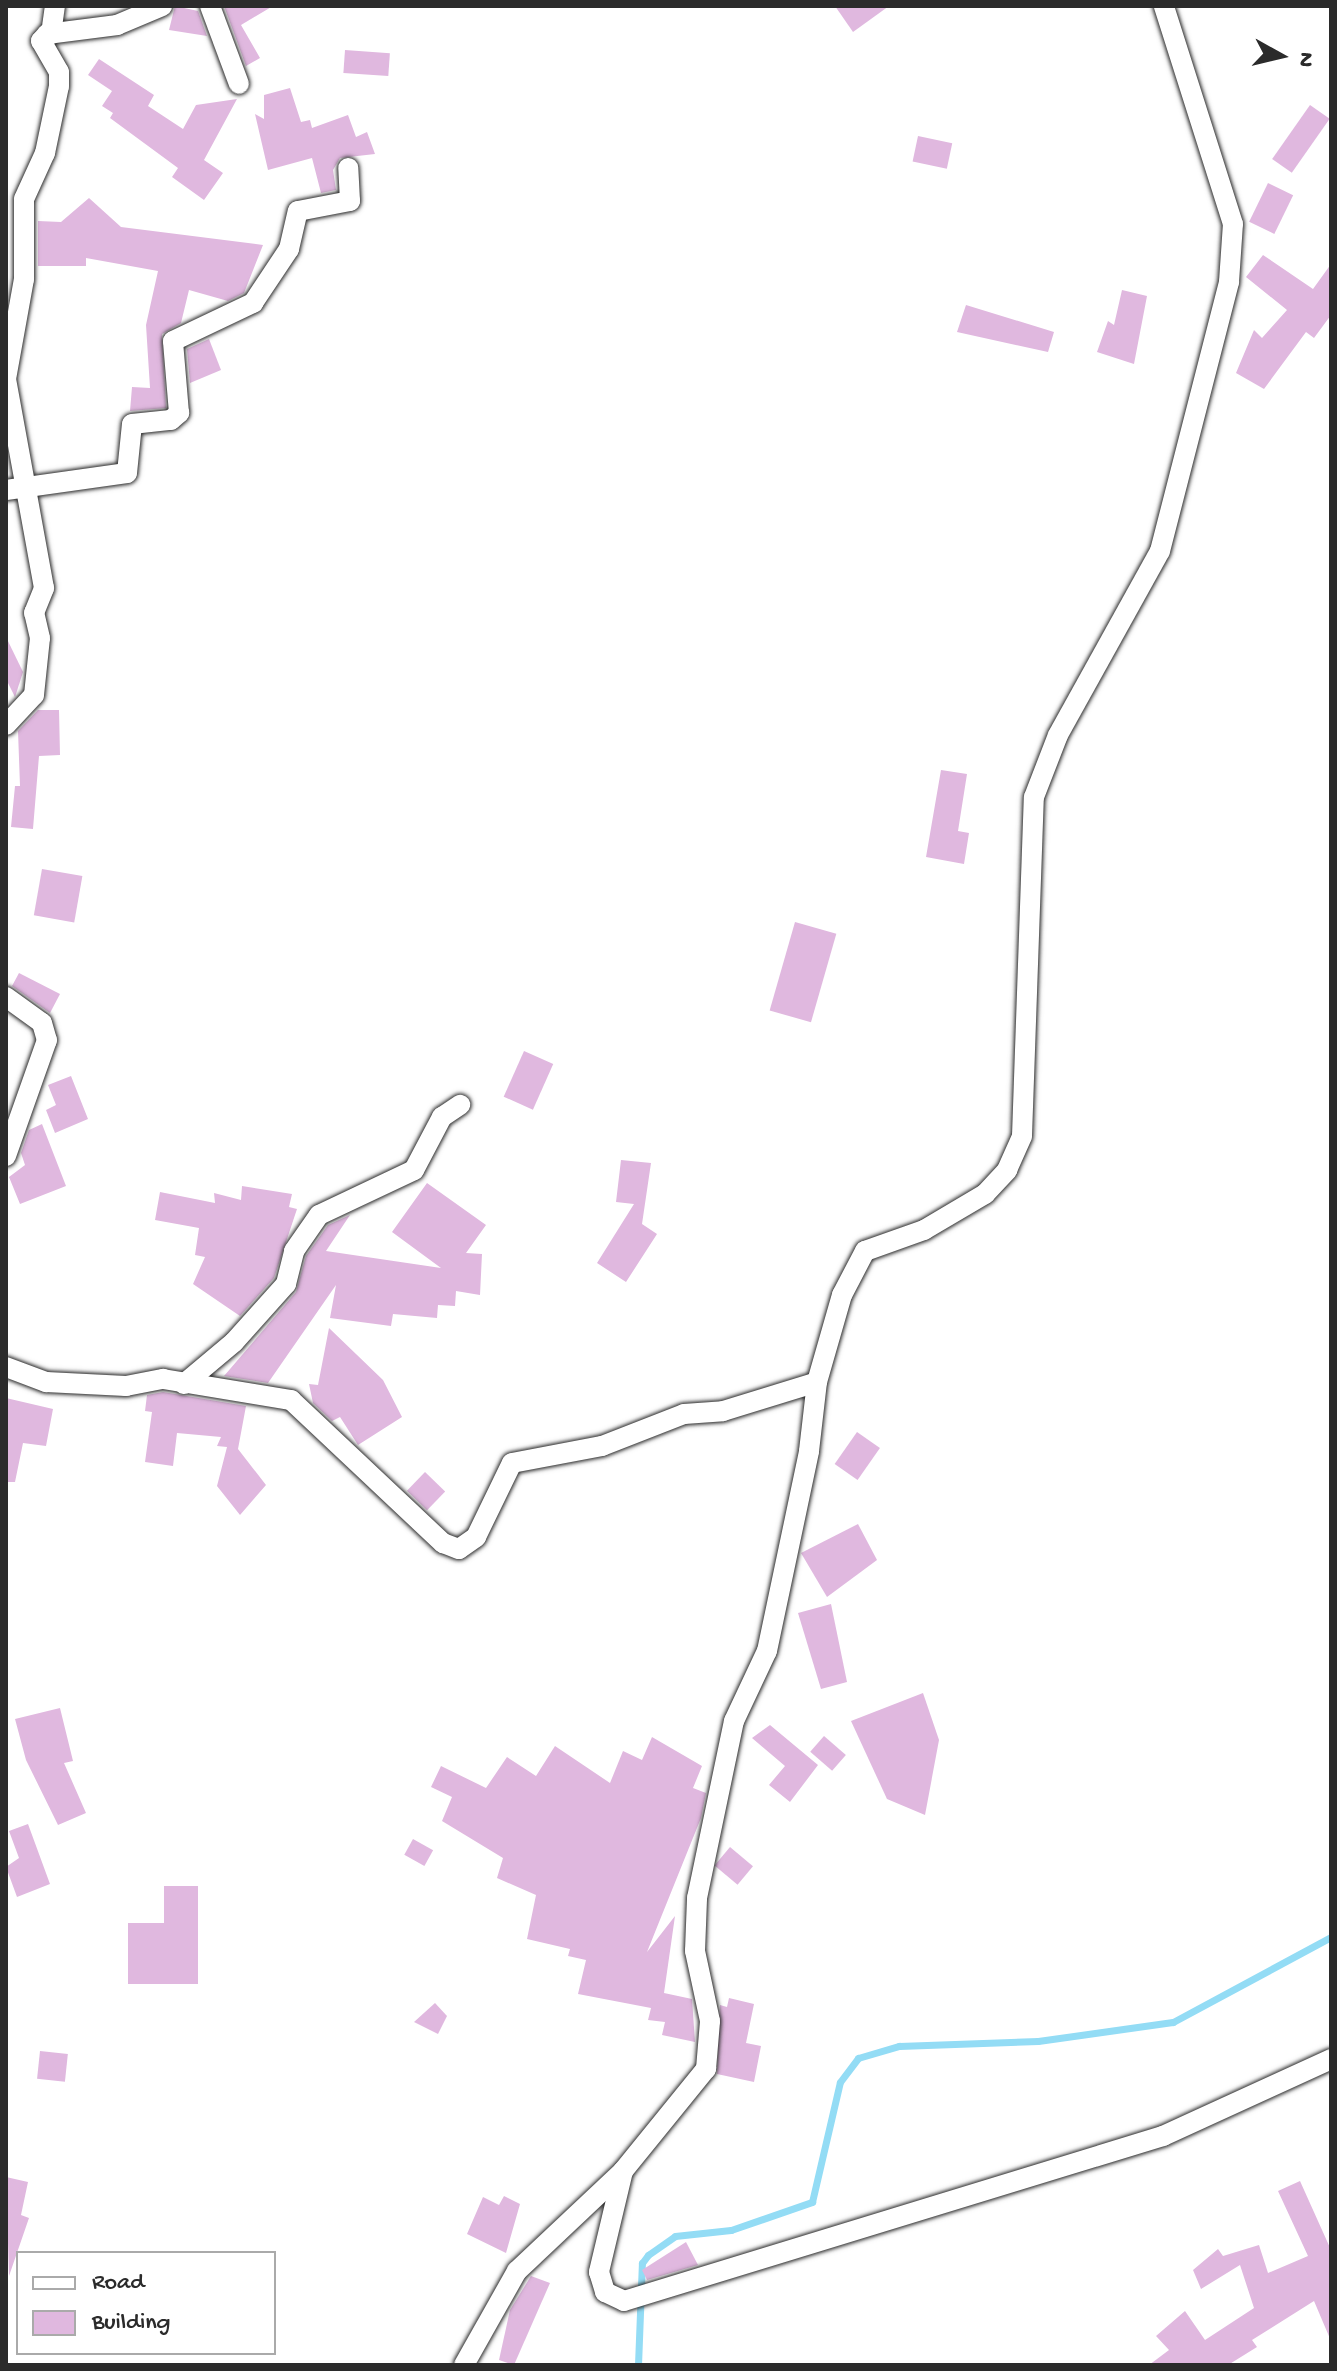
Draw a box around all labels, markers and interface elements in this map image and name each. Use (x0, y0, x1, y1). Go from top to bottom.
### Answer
north arrow (1241, 16, 1321, 96)
text: N (1291, 50, 1319, 68)
legend (16, 2251, 276, 2355)
text: Road (92, 2269, 144, 2298)
text: Building (92, 2309, 170, 2338)

